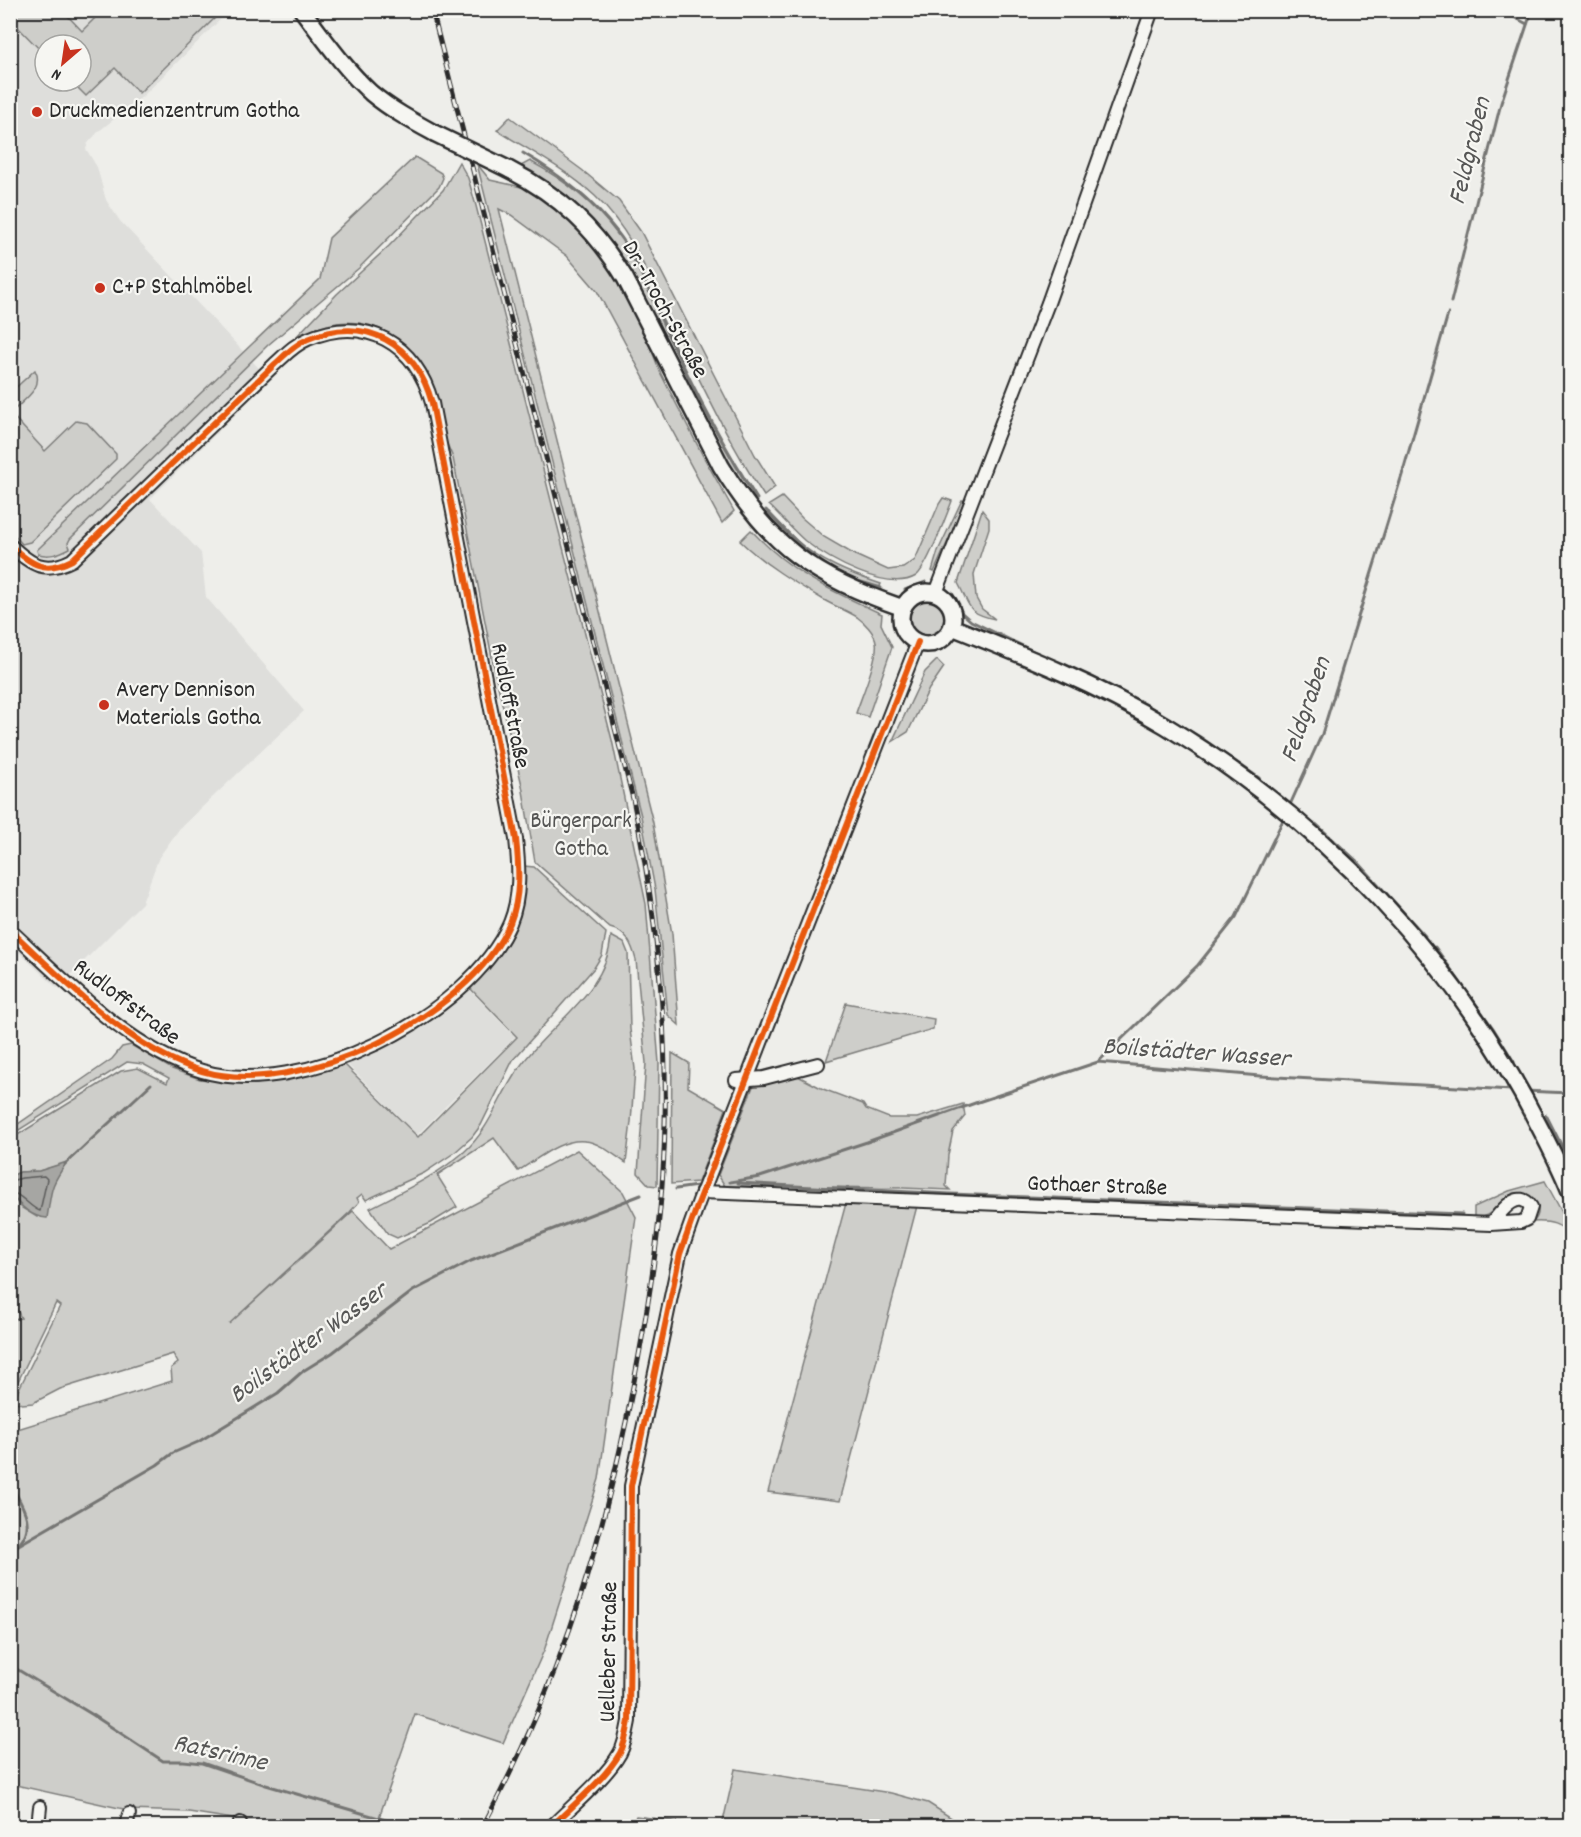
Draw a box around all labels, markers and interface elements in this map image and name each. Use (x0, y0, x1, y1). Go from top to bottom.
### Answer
north arrow (33, 33, 93, 93)
text: N (48, 62, 66, 86)
water label: Feldgraben (1440, 93, 1502, 209)
place label: Druckmedienzentrum Gotha (49, 95, 300, 129)
marker: Druckmedienzentrum Gotha (30, 105, 44, 119)
street label: Dr.-Troch-Straße (612, 235, 716, 385)
place label: C+P Stahlmöbel (112, 271, 253, 305)
marker: C+P Stahlmöbel (93, 281, 107, 295)
street label: Rudloffstraße (480, 640, 538, 772)
water label: Feldgraben (1272, 651, 1343, 768)
place label: Avery Dennison Materials Gotha (116, 674, 261, 736)
marker: Avery Dennison Materials Gotha (97, 698, 111, 712)
park label: Bürgerpark Gotha (530, 805, 632, 867)
street label: Rudloffstraße (65, 951, 187, 1055)
water label: Boilstädter Wasser (1101, 1029, 1294, 1079)
street label: Gothaer Straße (1026, 1168, 1168, 1206)
water label: Boilstädter Wasser (222, 1272, 398, 1414)
street label: Uelleber Straße (592, 1581, 628, 1723)
water label: Ratsrinne (169, 1725, 272, 1783)

